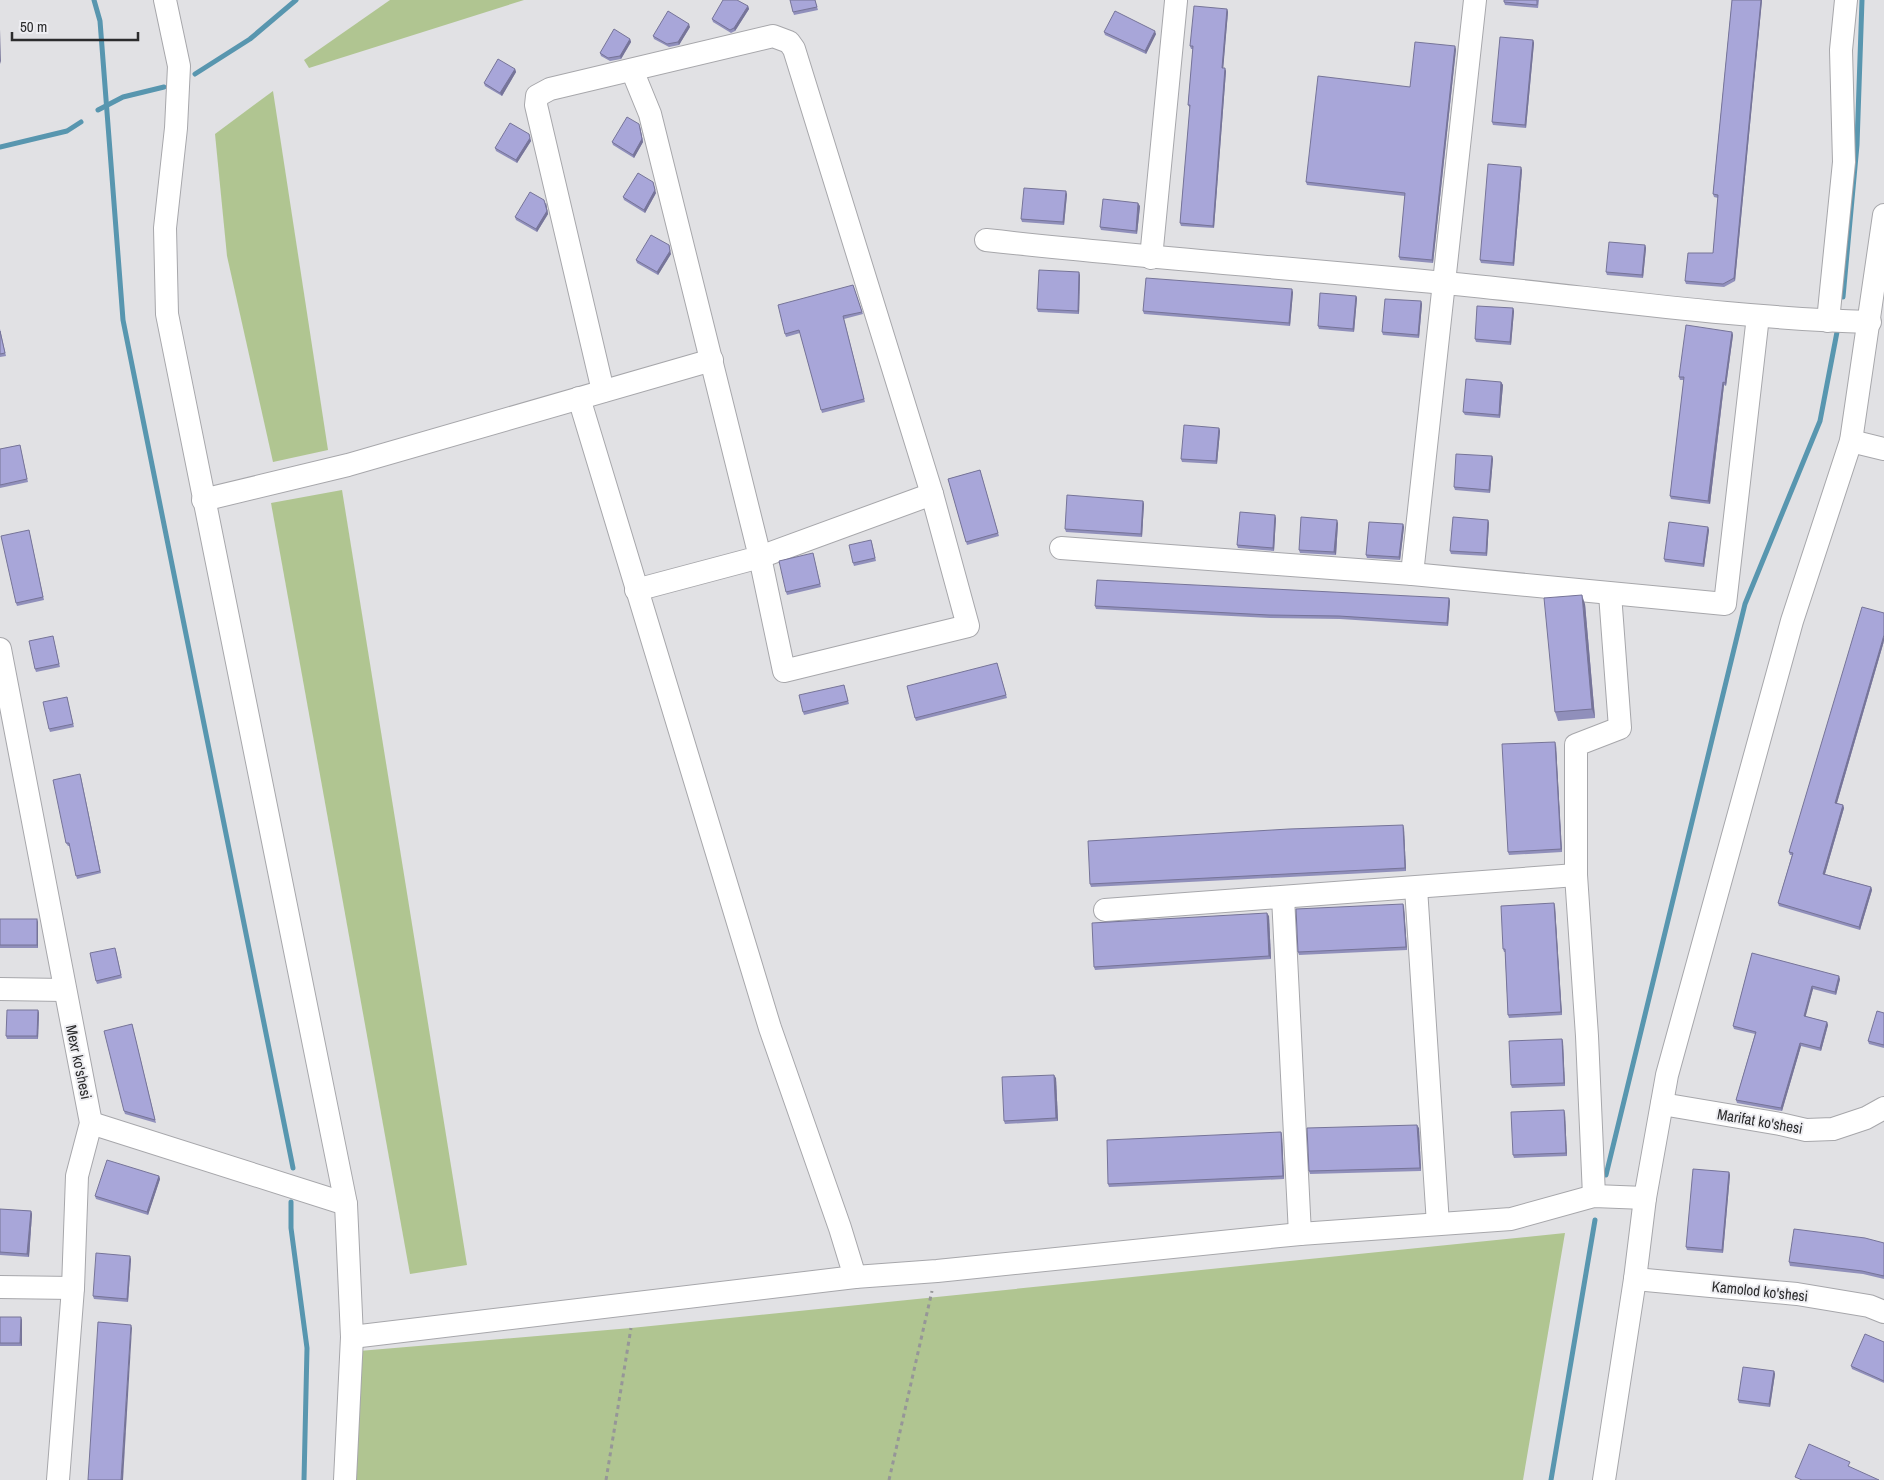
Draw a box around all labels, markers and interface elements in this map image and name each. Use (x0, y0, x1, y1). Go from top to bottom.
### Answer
scale bar (12, 10, 139, 42)
text: 50 m (20, 16, 47, 37)
street label: Mexr ko'shesi (61, 1023, 97, 1101)
street label: Marifat ko'shesi (1716, 1103, 1804, 1139)
street label: Kamolod ko'shesi (1711, 1276, 1809, 1306)

